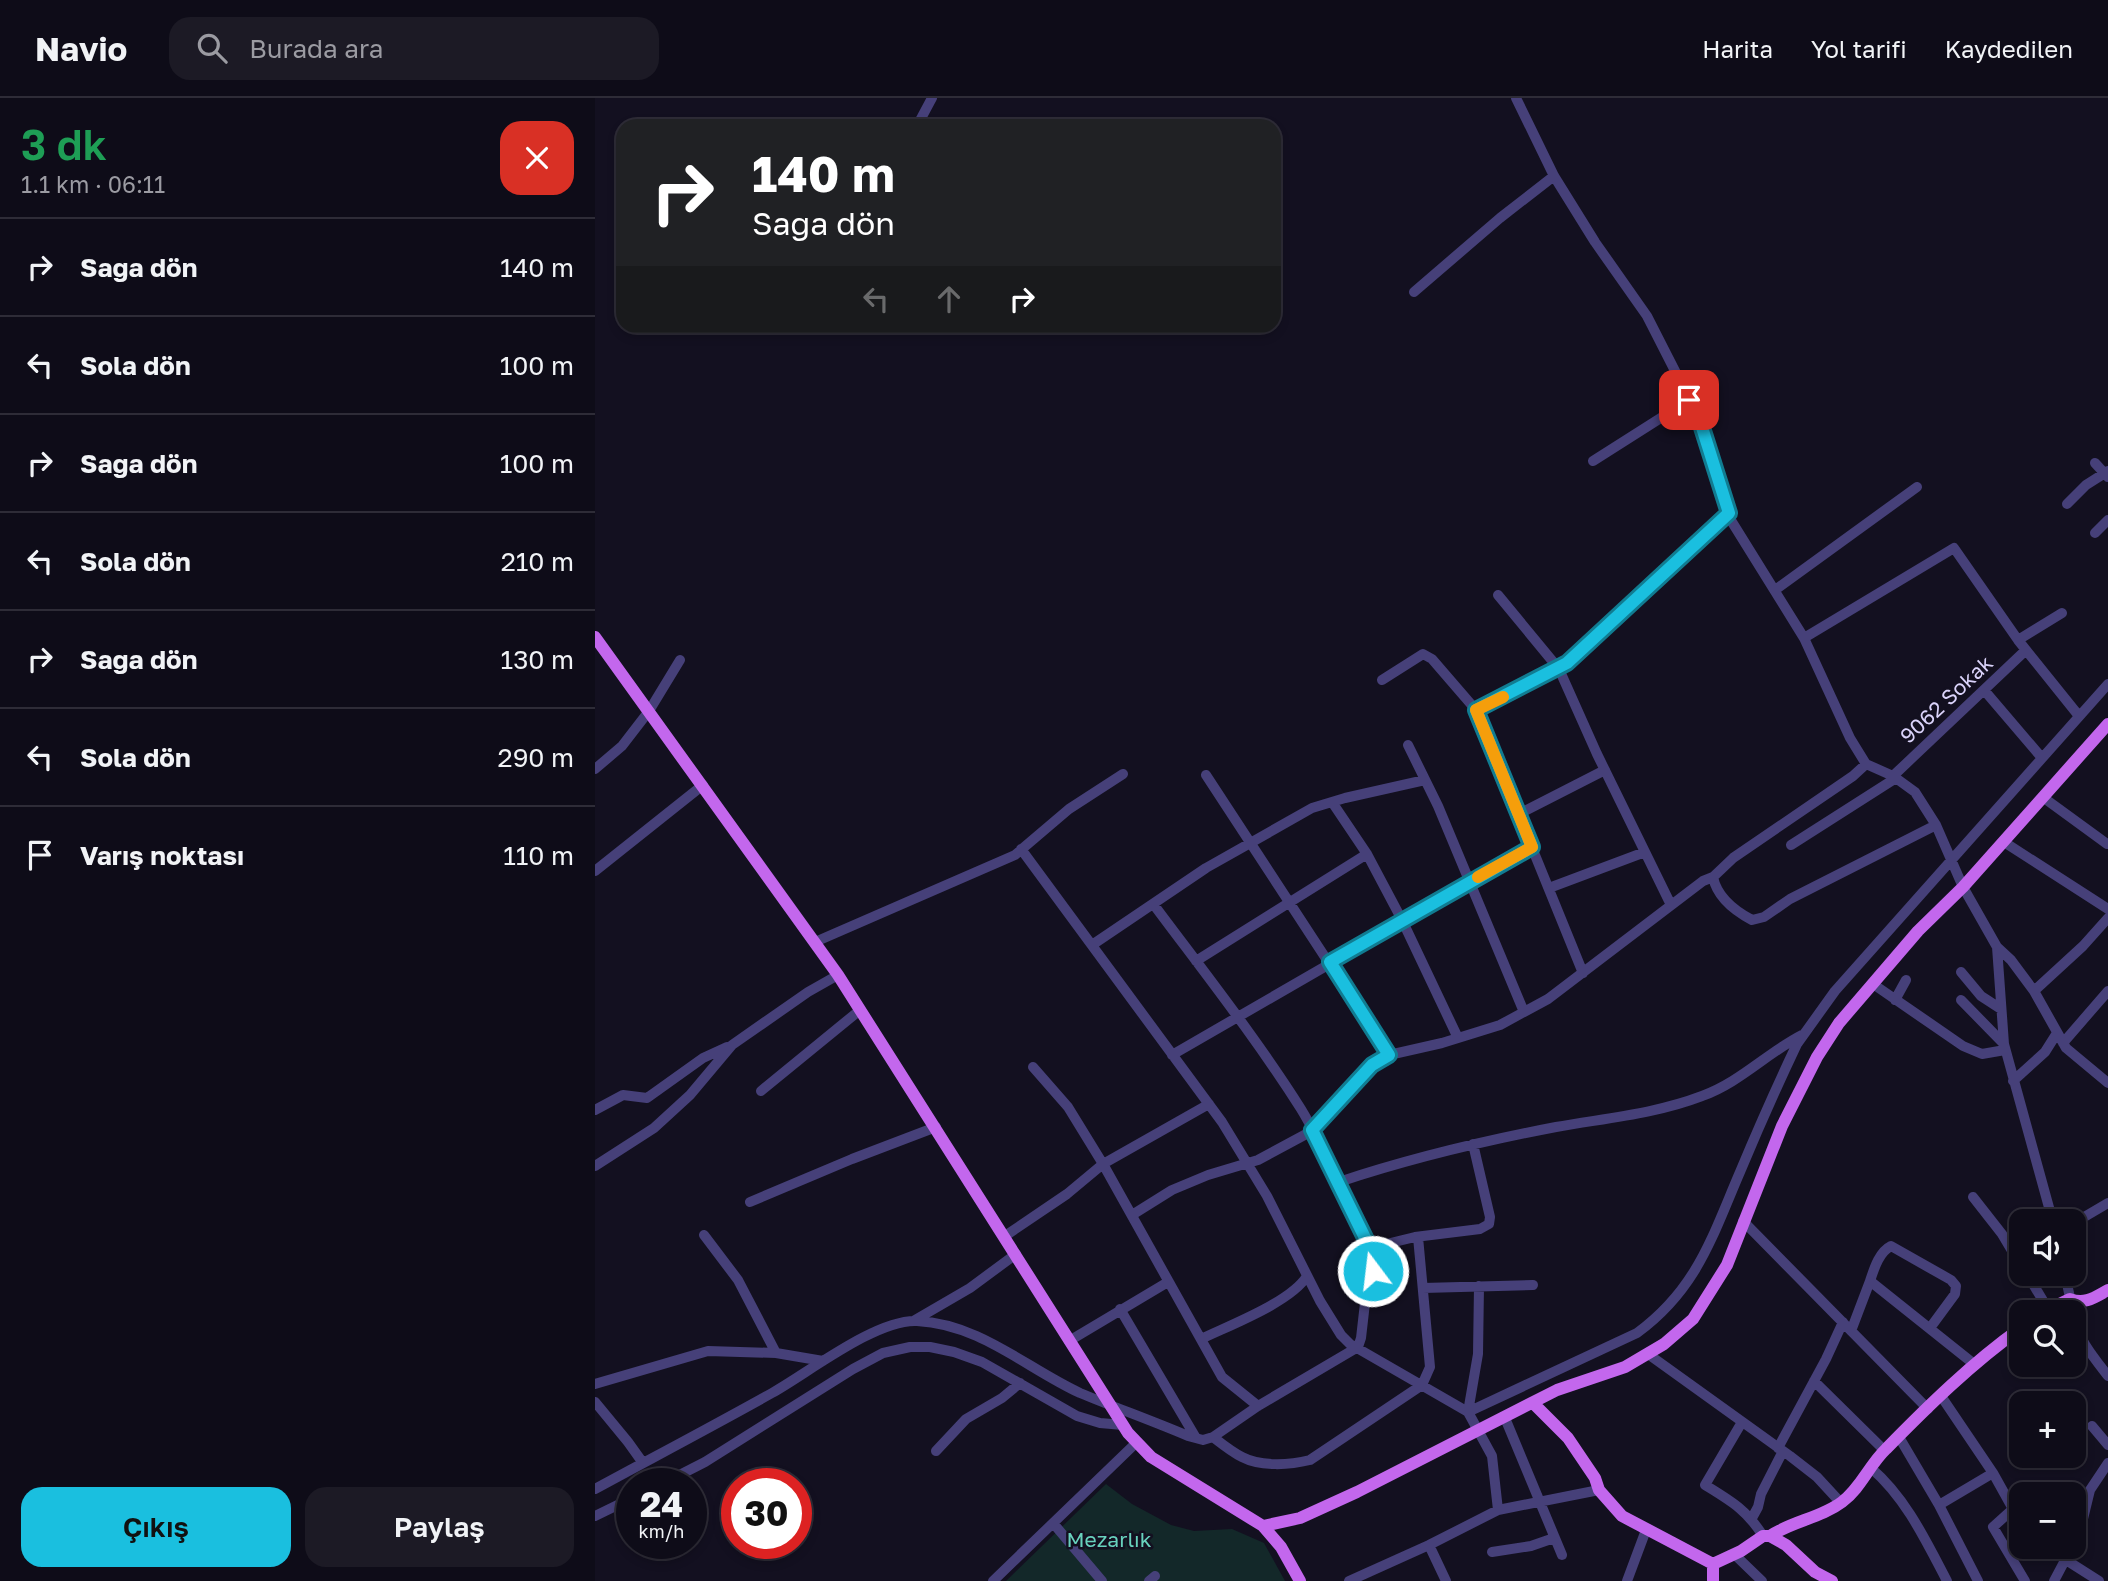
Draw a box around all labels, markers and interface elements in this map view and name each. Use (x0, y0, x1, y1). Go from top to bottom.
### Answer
search box (169, 17, 659, 80)
text: Navio (35, 29, 127, 68)
icon: search (193, 29, 231, 67)
text: Burada ara (249, 33, 384, 64)
text: Harita (1702, 34, 1773, 63)
text: Yol tarifi (1811, 34, 1907, 63)
text: Kaydedilen (1945, 34, 2073, 63)
text: 3 dk (21, 119, 107, 169)
button: close (500, 121, 574, 195)
text: 140 m (752, 144, 895, 203)
icon: right (637, 147, 728, 238)
text: 1.1 km · 06:11 (21, 170, 165, 198)
text: Sağa dön (752, 204, 895, 242)
icon: right (21, 248, 59, 286)
text: Sağa dön (80, 252, 197, 283)
text: 140 m (500, 252, 574, 283)
icon: left (857, 280, 895, 318)
icon: ahead (930, 280, 968, 318)
icon: right (1003, 280, 1041, 318)
icon: left (21, 346, 59, 384)
text: Sola dön (80, 350, 191, 381)
text: 100 m (500, 350, 574, 381)
pin (1659, 370, 1719, 430)
icon: arrive (1670, 381, 1708, 419)
icon: right (21, 444, 59, 482)
text: Sağa dön (80, 448, 197, 479)
text: 100 m (500, 448, 574, 479)
icon: left (21, 542, 59, 580)
text: Sola dön (80, 546, 191, 577)
text: 210 m (501, 546, 574, 577)
icon: right (21, 640, 59, 678)
text: Sağa dön (80, 644, 197, 675)
text: 130 m (501, 644, 574, 675)
street label: 9062 Sokak (1894, 649, 1998, 749)
icon: left (21, 738, 59, 776)
text: Sola dön (80, 742, 191, 773)
text: 290 m (498, 742, 574, 773)
icon: arrive (21, 836, 59, 874)
text: Varış noktası (80, 840, 244, 871)
text: 110 m (503, 840, 574, 871)
map controls (2009, 1209, 2086, 1559)
button: sound (2009, 1209, 2086, 1286)
position arrow (1336, 1234, 1410, 1308)
button: search (2009, 1300, 2086, 1377)
button: + (2009, 1391, 2086, 1468)
speed limit sign: 30 (721, 1468, 812, 1559)
button: − (2009, 1482, 2086, 1559)
text: 24 (640, 1483, 683, 1525)
button: Çıkış (21, 1487, 291, 1567)
button: Paylaş (305, 1487, 574, 1567)
text: km/h (639, 1520, 684, 1542)
park label: Mezarlık (1066, 1526, 1152, 1552)

